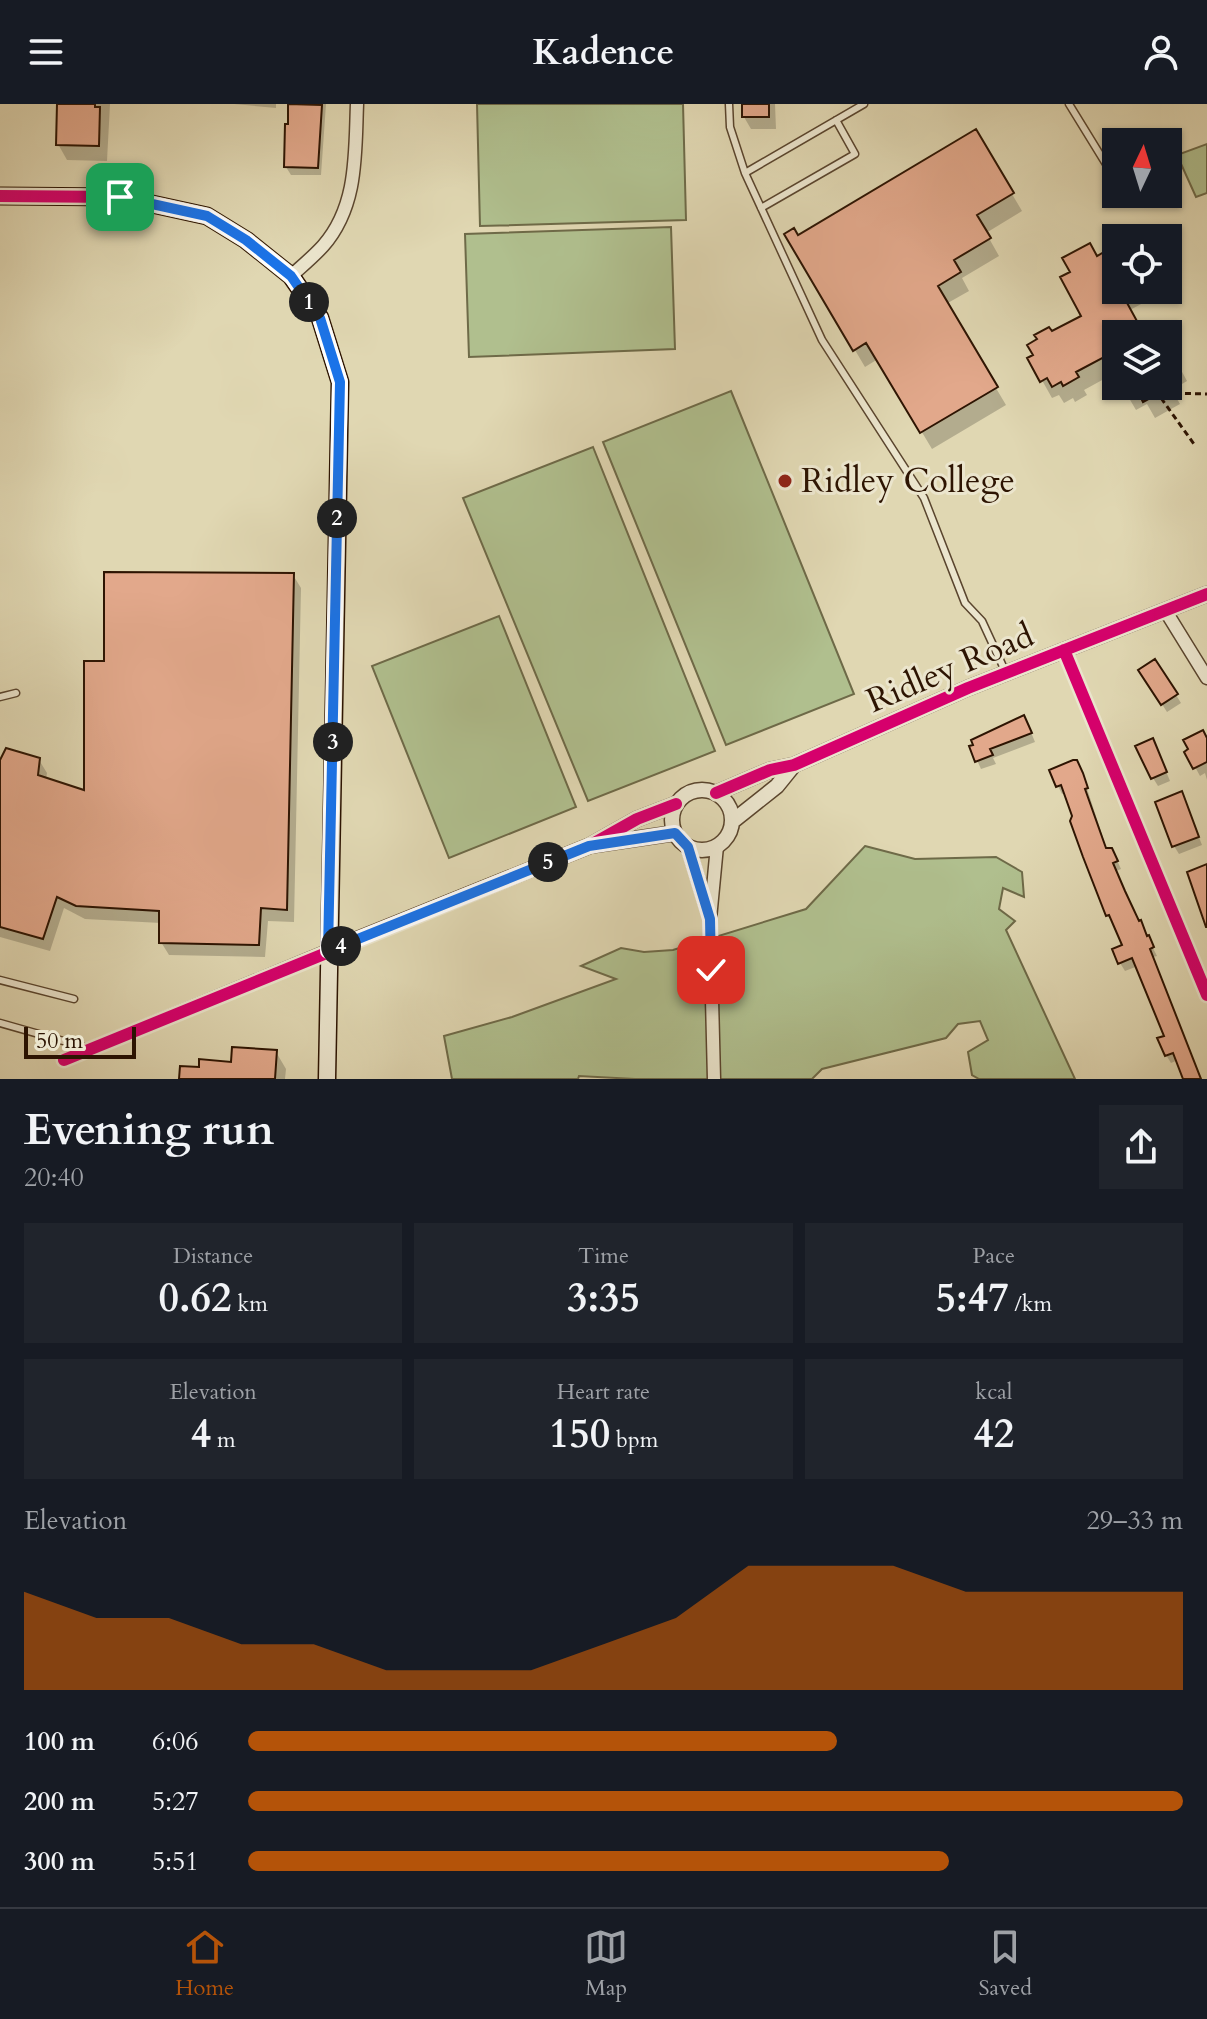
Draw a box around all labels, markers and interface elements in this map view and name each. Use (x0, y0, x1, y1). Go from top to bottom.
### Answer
text: Kadence (533, 28, 674, 77)
icon: menu (24, 30, 68, 74)
icon: person (1139, 30, 1183, 74)
north arrow (1102, 128, 1182, 208)
map controls (1102, 128, 1182, 400)
pin (86, 163, 154, 231)
icon: arrive (98, 175, 142, 219)
button: locate (1102, 224, 1182, 304)
pin: 1 (289, 282, 329, 322)
text: 1 (303, 287, 315, 317)
button: layers (1102, 320, 1182, 400)
place label: Ridley College (801, 458, 1015, 504)
marker: Ridley College (776, 472, 794, 490)
pin: 2 (317, 498, 357, 538)
text: 2 (331, 503, 343, 533)
street label: Ridley Road (859, 612, 1041, 724)
pin: 3 (313, 722, 353, 762)
text: 3 (327, 727, 339, 757)
pin: 5 (528, 842, 568, 882)
text: 5 (542, 847, 554, 877)
pin: 4 (321, 926, 361, 966)
text: 4 (335, 931, 347, 961)
pin (677, 936, 745, 1004)
icon: check (689, 948, 733, 992)
scale bar (24, 1023, 136, 1059)
text: 50 m (36, 1026, 83, 1056)
text: Evening run (24, 1100, 274, 1160)
button: share (1099, 1105, 1183, 1189)
text: 20:40 (24, 1160, 84, 1195)
text: Distance (173, 1241, 253, 1271)
text: Time (578, 1241, 629, 1271)
text: Pace (973, 1241, 1015, 1271)
text: 0.62 (158, 1271, 232, 1326)
text: 3:35 (567, 1271, 640, 1326)
text: 5:47 (936, 1271, 1009, 1326)
text: km (232, 1289, 268, 1319)
text: /km (1009, 1289, 1052, 1319)
text: Elevation (169, 1377, 257, 1407)
text: Heart rate (557, 1377, 650, 1407)
text: kcal (975, 1377, 1012, 1407)
text: 4 (191, 1407, 211, 1462)
text: 150 (549, 1407, 610, 1462)
text: 42 (973, 1407, 1014, 1462)
text: m (211, 1425, 236, 1455)
text: bpm (610, 1425, 658, 1455)
text: Elevation (24, 1503, 127, 1538)
text: 29–33 m (1086, 1503, 1183, 1538)
text: 100 m (24, 1724, 95, 1759)
text: 6:06 (152, 1724, 199, 1759)
text: 200 m (24, 1784, 95, 1819)
text: 5:27 (152, 1784, 199, 1819)
text: 300 m (24, 1844, 95, 1879)
text: 5:51 (152, 1844, 199, 1879)
tab: Home (175, 1925, 234, 2003)
tab: Map (584, 1925, 628, 2003)
tab: Saved (979, 1925, 1032, 2003)

